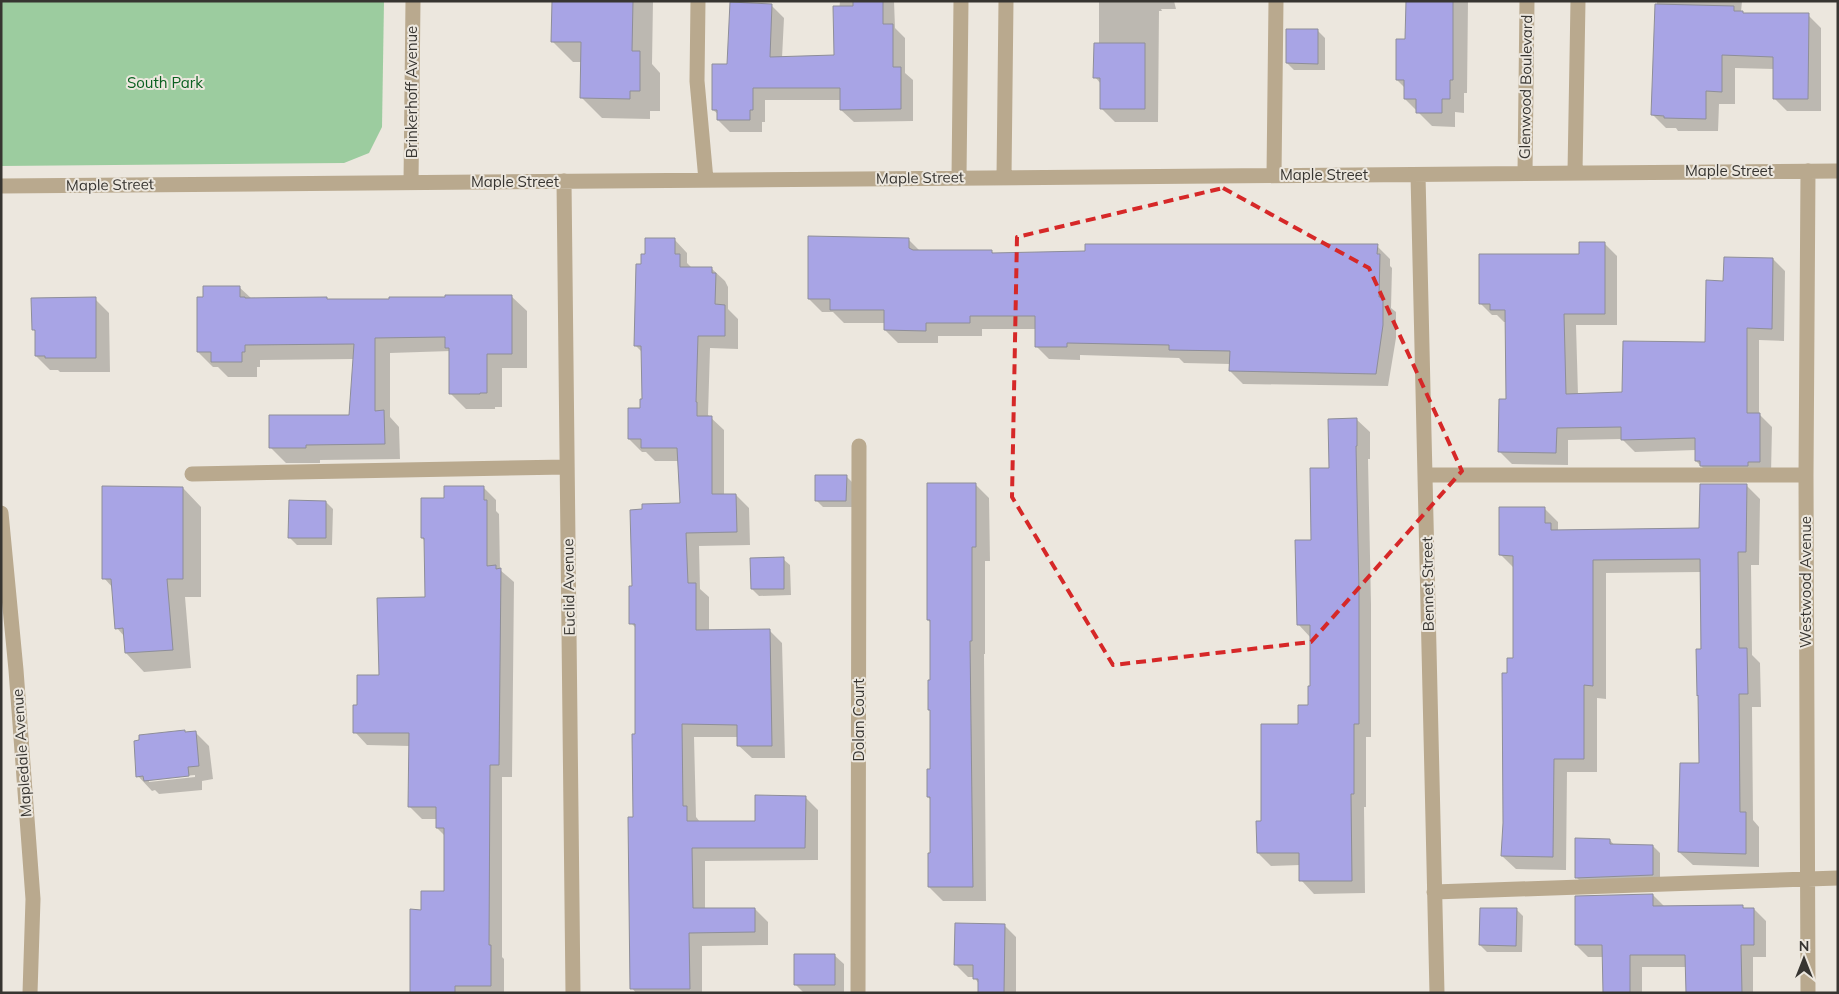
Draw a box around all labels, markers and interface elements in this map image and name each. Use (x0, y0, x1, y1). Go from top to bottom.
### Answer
street label: Glenwood Boulevard (1515, 15, 1536, 159)
street label: Brinkerhoff Avenue (402, 26, 421, 158)
park label: South Park (127, 73, 203, 92)
street label: Maple Street (1685, 161, 1773, 180)
street label: Maple Street (1280, 165, 1368, 184)
street label: Maple Street (876, 167, 964, 188)
street label: Maple Street (471, 172, 559, 191)
street label: Maple Street (66, 174, 154, 195)
street label: Westwood Avenue (1796, 516, 1815, 648)
street label: Bennet Street (1417, 536, 1438, 632)
street label: Euclid Avenue (558, 538, 579, 636)
street label: Dolan Court (849, 678, 868, 762)
street label: Mapledale Avenue (8, 688, 35, 818)
north arrow (1779, 934, 1829, 984)
text: N (1799, 937, 1809, 955)

